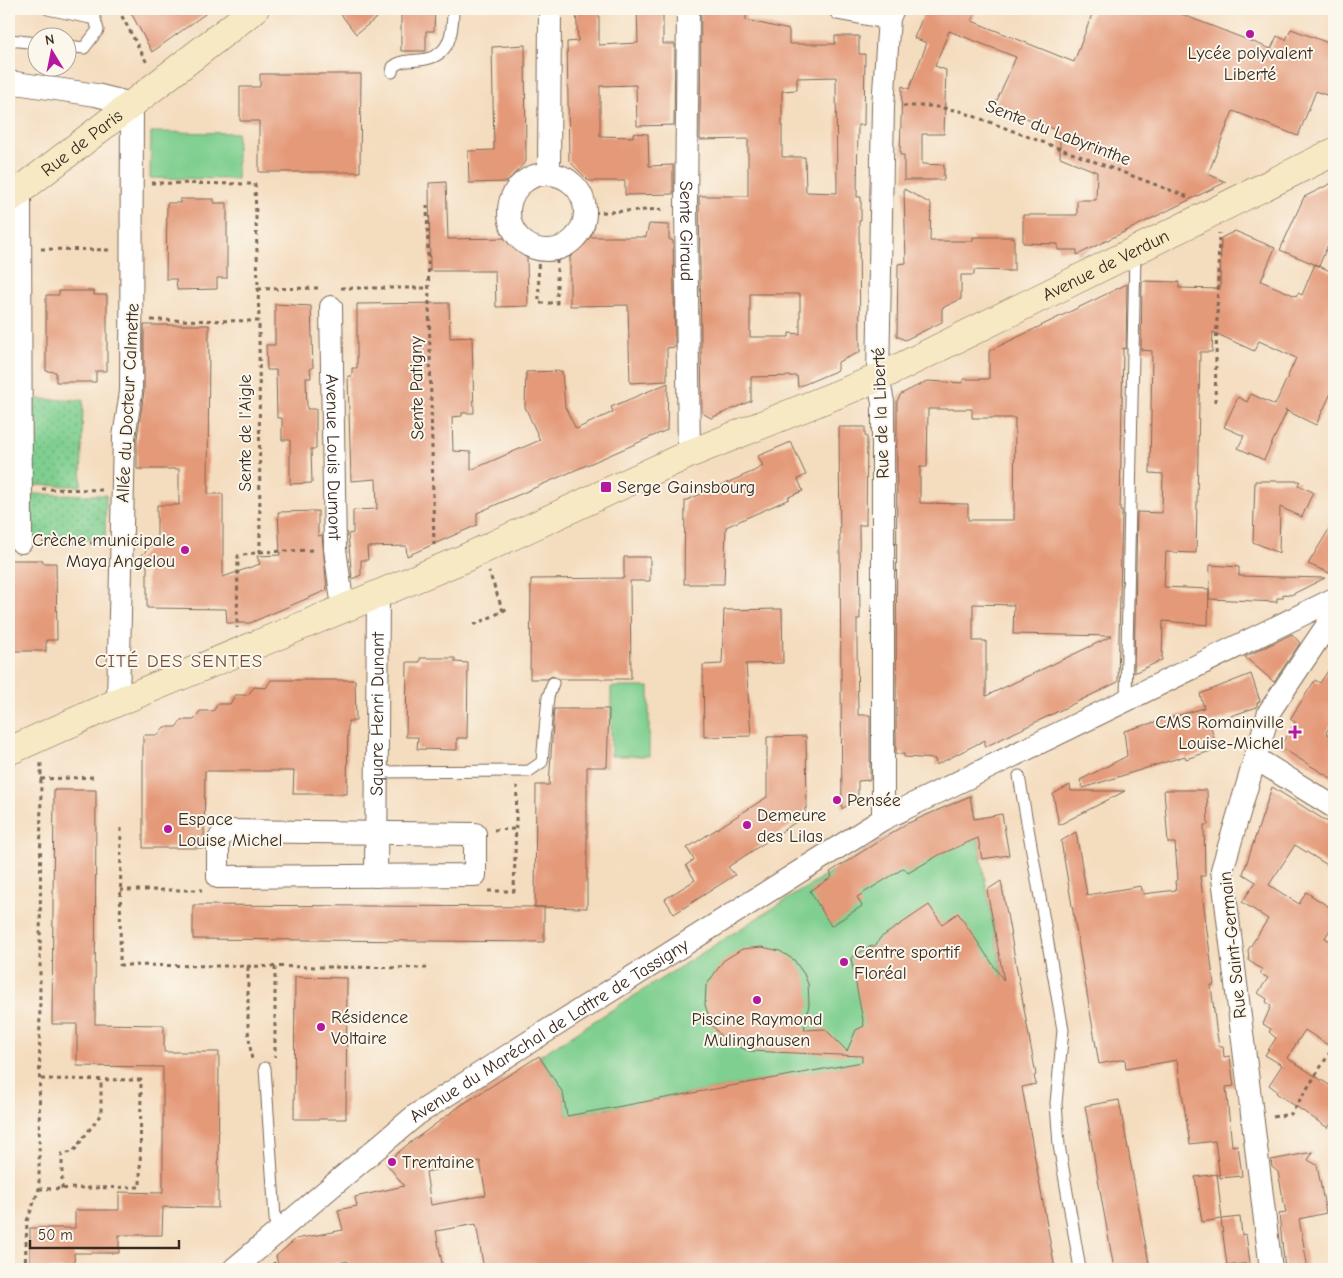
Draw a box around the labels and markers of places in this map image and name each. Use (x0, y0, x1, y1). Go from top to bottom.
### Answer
marker: Lycée polyvalent Liberté (1244, 28, 1256, 40)
place label: Lycée polyvalent Liberté (1187, 43, 1313, 85)
place label: Serge Gainsbourg (617, 477, 755, 498)
marker: Serge Gainsbourg (599, 480, 613, 494)
place label: Crèche municipale Maya Angelou (32, 530, 175, 572)
marker: Crèche municipale Maya Angelou (179, 544, 191, 556)
place label: CMS Romainville Louise-Michel (1155, 712, 1284, 754)
marker: CMS Romainville Louise-Michel (1288, 725, 1302, 739)
place label: Pensée (847, 790, 901, 811)
marker: Pensée (831, 794, 843, 806)
place label: Demeure des Lilas (757, 805, 826, 847)
place label: Espace Louise Michel (178, 809, 282, 851)
marker: Demeure des Lilas (741, 819, 753, 831)
marker: Espace Louise Michel (162, 823, 174, 835)
place label: Centre sportif Floréal (854, 942, 960, 984)
marker: Centre sportif Floréal (838, 956, 850, 968)
marker: Piscine Raymond Mulinghausen (751, 994, 763, 1006)
place label: Résidence Voltaire (331, 1007, 408, 1049)
place label: Piscine Raymond Mulinghausen (691, 1009, 823, 1051)
marker: Résidence Voltaire (315, 1021, 327, 1033)
place label: Trentaine (402, 1152, 474, 1173)
marker: Trentaine (386, 1156, 398, 1168)

